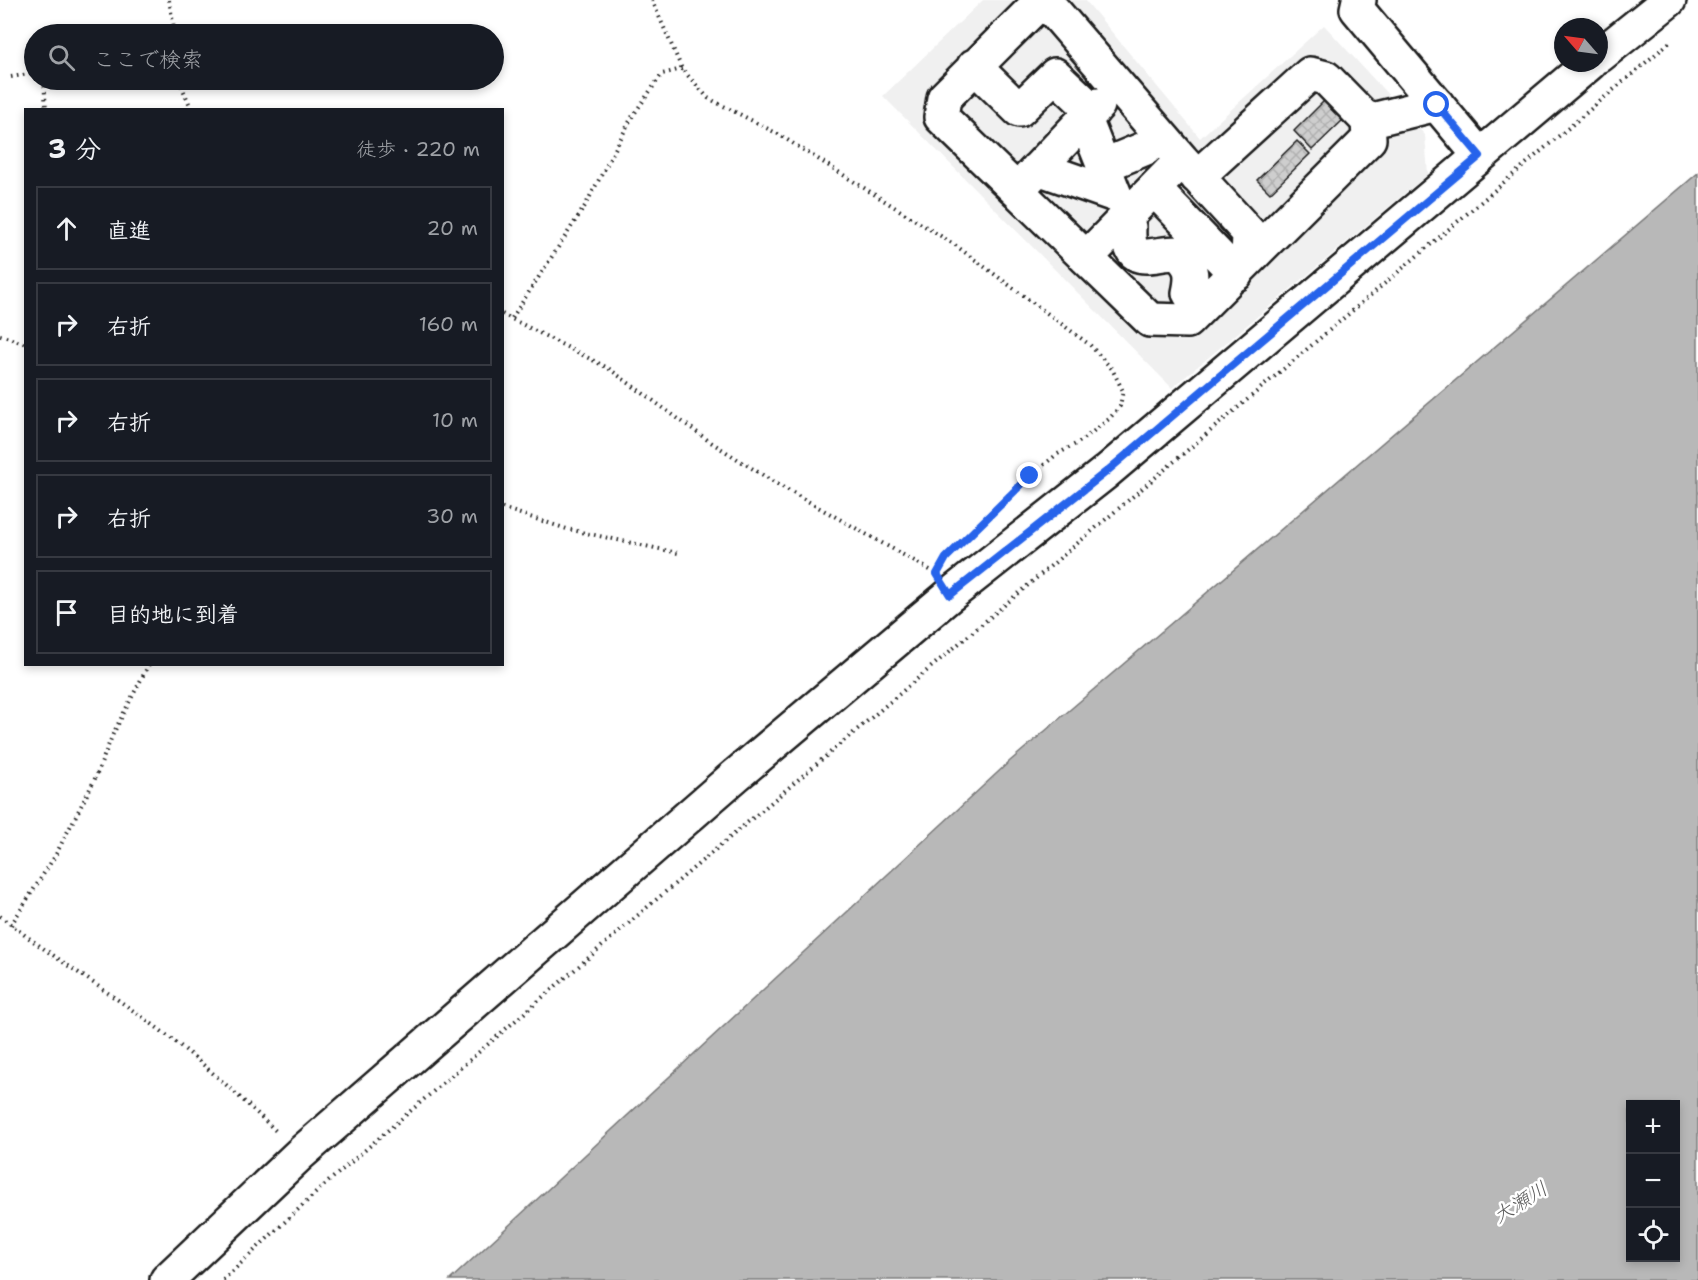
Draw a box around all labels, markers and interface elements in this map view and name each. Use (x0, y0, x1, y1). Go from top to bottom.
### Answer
north arrow (1554, 18, 1608, 72)
search box (24, 24, 504, 90)
icon: search (45, 41, 78, 74)
text: ここで検索 (93, 45, 203, 74)
route start (1423, 91, 1449, 117)
text: 3 分 (48, 131, 101, 166)
text: 徒歩 · 220 m (356, 136, 480, 162)
icon: ahead (50, 212, 83, 245)
text: 20 m (427, 215, 478, 241)
text: 直進 (107, 216, 151, 245)
icon: right (50, 308, 83, 341)
text: 160 m (419, 311, 478, 337)
text: 右折 (107, 312, 151, 341)
icon: right (50, 404, 83, 437)
text: 10 m (432, 407, 478, 433)
text: 右折 (107, 408, 151, 437)
route end (1016, 462, 1042, 488)
icon: right (50, 500, 83, 533)
text: 30 m (426, 503, 478, 529)
text: 右折 (107, 504, 151, 533)
icon: arrive (50, 596, 83, 629)
text: 目的地に到着 (107, 600, 239, 629)
map controls (1626, 1100, 1680, 1262)
button: + (1626, 1100, 1680, 1154)
button: − (1626, 1154, 1680, 1208)
water label: 大瀬川 (1488, 1175, 1552, 1229)
button: locate (1626, 1208, 1680, 1262)

